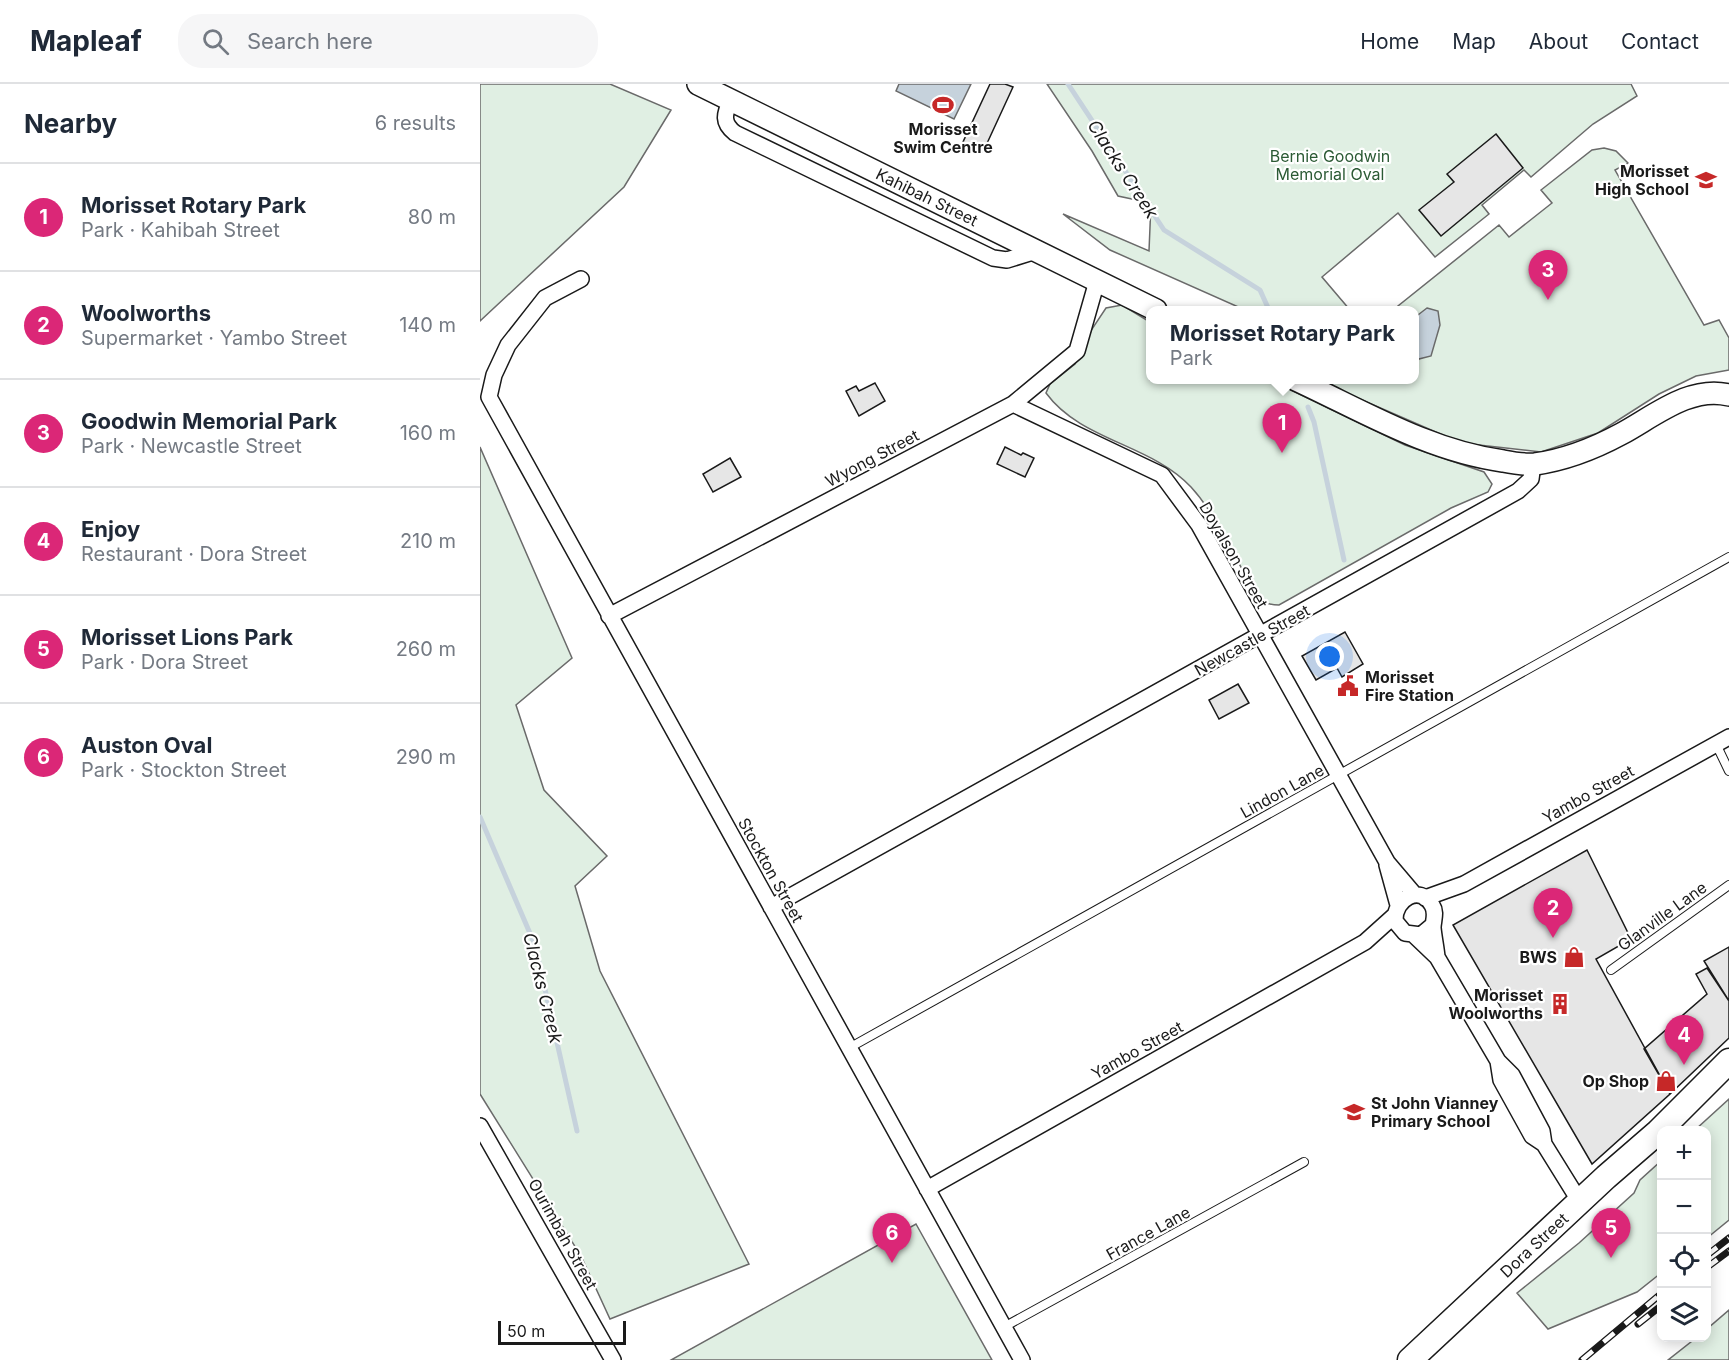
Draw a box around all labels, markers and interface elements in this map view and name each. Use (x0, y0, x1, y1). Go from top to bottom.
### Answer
search box (178, 14, 598, 68)
text: Mapleaf (30, 24, 142, 58)
icon: search (199, 25, 232, 58)
text: Search here (247, 28, 373, 54)
text: Home (1360, 29, 1419, 54)
text: Map (1452, 29, 1496, 54)
text: About (1529, 29, 1588, 54)
text: Contact (1621, 29, 1699, 54)
sports icon: Morisset Swim Centre (931, 93, 955, 117)
text: Nearby (24, 108, 117, 139)
text: 6 results (375, 111, 456, 135)
water label: Clacks Creek (1083, 116, 1163, 223)
place label: Morisset Swim Centre (893, 119, 993, 157)
park label: Bernie Goodwin Memorial Oval (1270, 146, 1390, 184)
place label: Morisset High School (1595, 161, 1689, 199)
street label: Kahibah Street (873, 164, 981, 230)
school or university icon: Morisset High School (1694, 168, 1718, 192)
text: Morisset Rotary Park (81, 192, 306, 218)
text: 1 (39, 205, 48, 229)
text: 80 m (408, 205, 456, 229)
text: Park · Kahibah Street (81, 218, 280, 242)
pin: 3 (1528, 250, 1568, 300)
text: Woolworths (81, 300, 211, 326)
popup (1146, 306, 1419, 384)
text: 2 (37, 313, 50, 337)
text: 140 m (399, 313, 456, 337)
text: Morisset Rotary Park (1170, 320, 1395, 346)
text: Supermarket · Yambo Street (81, 326, 347, 350)
text: Park (1170, 346, 1213, 370)
pin: 1 (1262, 404, 1302, 453)
text: Goodwin Memorial Park (81, 408, 337, 434)
text: 3 (37, 421, 50, 445)
text: 160 m (400, 421, 456, 445)
street label: Wyong Street (822, 425, 922, 491)
text: Park · Newcastle Street (81, 434, 302, 458)
street label: Doyalson Street (1195, 498, 1273, 612)
text: Enjoy (81, 516, 140, 542)
text: 4 (37, 529, 50, 553)
text: 210 m (400, 529, 456, 553)
text: Restaurant · Dora Street (81, 542, 307, 566)
street label: Newcastle Street (1191, 600, 1313, 680)
text: Morisset Lions Park (81, 624, 293, 650)
text: 5 (37, 637, 50, 661)
text: 260 m (396, 637, 456, 661)
your location (1315, 642, 1344, 671)
text: Park · Dora Street (81, 650, 248, 674)
place label: Morisset Fire Station (1365, 667, 1454, 705)
public building icon: Morisset Fire Station (1336, 674, 1360, 698)
text: Auston Oval (81, 732, 212, 758)
text: 6 (37, 745, 50, 769)
text: 290 m (396, 745, 456, 769)
text: Park · Stockton Street (81, 758, 287, 782)
street label: Lindon Lane (1237, 760, 1327, 822)
street label: Yambo Street (1539, 761, 1637, 827)
street label: Stockton Street (734, 814, 808, 926)
street label: Glanville Lane (1614, 877, 1710, 955)
pin: 2 (1534, 888, 1572, 938)
water label: Clacks Creek (519, 930, 567, 1047)
shop icon: BWS (1562, 945, 1586, 969)
place label: BWS (1519, 947, 1557, 967)
place label: Morisset Woolworths (1448, 985, 1543, 1023)
building icon: Morisset Woolworths (1548, 992, 1572, 1016)
pin: 4 (1664, 1016, 1704, 1065)
street label: Yambo Street (1088, 1017, 1186, 1083)
shop icon: Op Shop (1654, 1069, 1678, 1093)
place label: Op Shop (1582, 1071, 1649, 1091)
place label: St John Vianney Primary School (1371, 1093, 1499, 1131)
school or university icon: St John Vianney Primary School (1342, 1100, 1366, 1124)
map controls (1657, 1126, 1711, 1342)
button: + (1657, 1126, 1711, 1180)
street label: Ourimbah Street (524, 1175, 602, 1293)
button: − (1657, 1180, 1711, 1234)
street label: France Lane (1102, 1202, 1194, 1264)
street label: Dora Street (1496, 1208, 1572, 1282)
pin: 5 (1592, 1208, 1630, 1258)
pin: 6 (872, 1214, 912, 1263)
button: locate (1657, 1234, 1711, 1288)
button: layers (1657, 1288, 1711, 1342)
scale bar (498, 1318, 626, 1346)
text: 50 m (507, 1321, 545, 1341)

